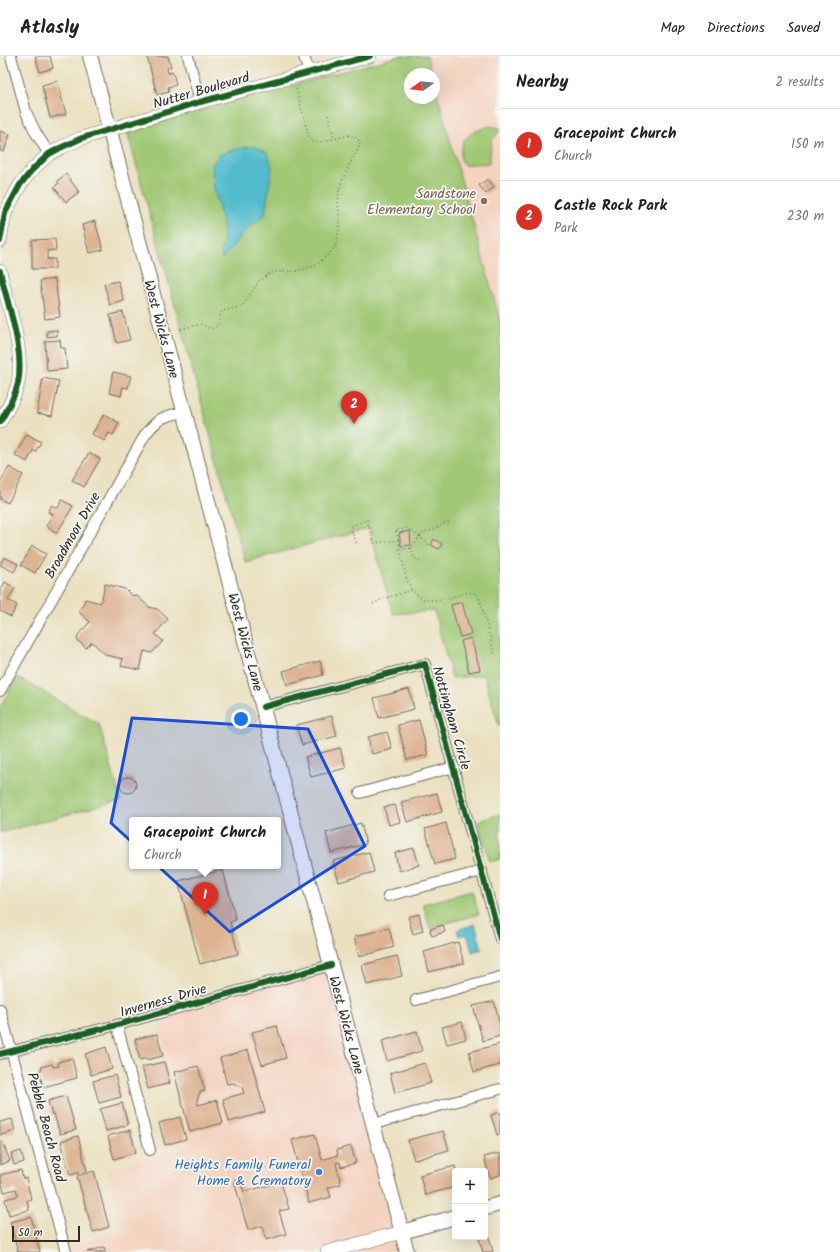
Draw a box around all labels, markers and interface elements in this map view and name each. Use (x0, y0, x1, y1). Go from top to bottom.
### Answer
text: Atlasly (20, 13, 79, 43)
text: Map (660, 17, 685, 39)
text: Directions (707, 17, 765, 39)
text: Saved (787, 17, 820, 39)
street label: Nutter Boulevard (150, 66, 253, 115)
north arrow (404, 68, 440, 104)
text: Nearby (516, 69, 568, 96)
text: 2 results (776, 72, 824, 93)
text: Gracepoint Church (554, 122, 677, 146)
text: 1 (527, 134, 531, 155)
text: 150 m (791, 134, 824, 155)
text: Church (554, 146, 592, 167)
place label: Sandstone Elementary School (367, 183, 477, 221)
text: Castle Rock Park (554, 194, 667, 218)
marker: Sandstone Elementary School (479, 196, 489, 206)
text: 2 (525, 206, 533, 227)
text: 230 m (787, 206, 824, 227)
text: Park (554, 218, 578, 239)
street label: West Wicks Lane (137, 278, 185, 381)
pin: 2 (341, 391, 367, 424)
street label: Broadmoor Drive (39, 488, 107, 583)
street label: West Wicks Lane (221, 591, 269, 694)
street label: Nottingham Circle (426, 664, 477, 774)
your location (231, 709, 251, 729)
popup (129, 817, 281, 869)
text: Gracepoint Church (144, 821, 266, 845)
text: Church (144, 845, 182, 866)
pin: 1 (192, 882, 218, 915)
street label: West Wicks Lane (322, 974, 370, 1077)
street label: Inverness Drive (117, 978, 210, 1024)
street label: Pebble Beach Road (21, 1070, 72, 1186)
place label: Heights Family Funeral Home & Crematory (174, 1154, 312, 1192)
marker: Heights Family Funeral Home & Crematory (314, 1167, 324, 1177)
map controls (452, 1168, 488, 1240)
button: + (452, 1168, 488, 1204)
button: − (452, 1204, 488, 1240)
scale bar (12, 1224, 80, 1243)
text: 50 m (18, 1224, 43, 1242)

